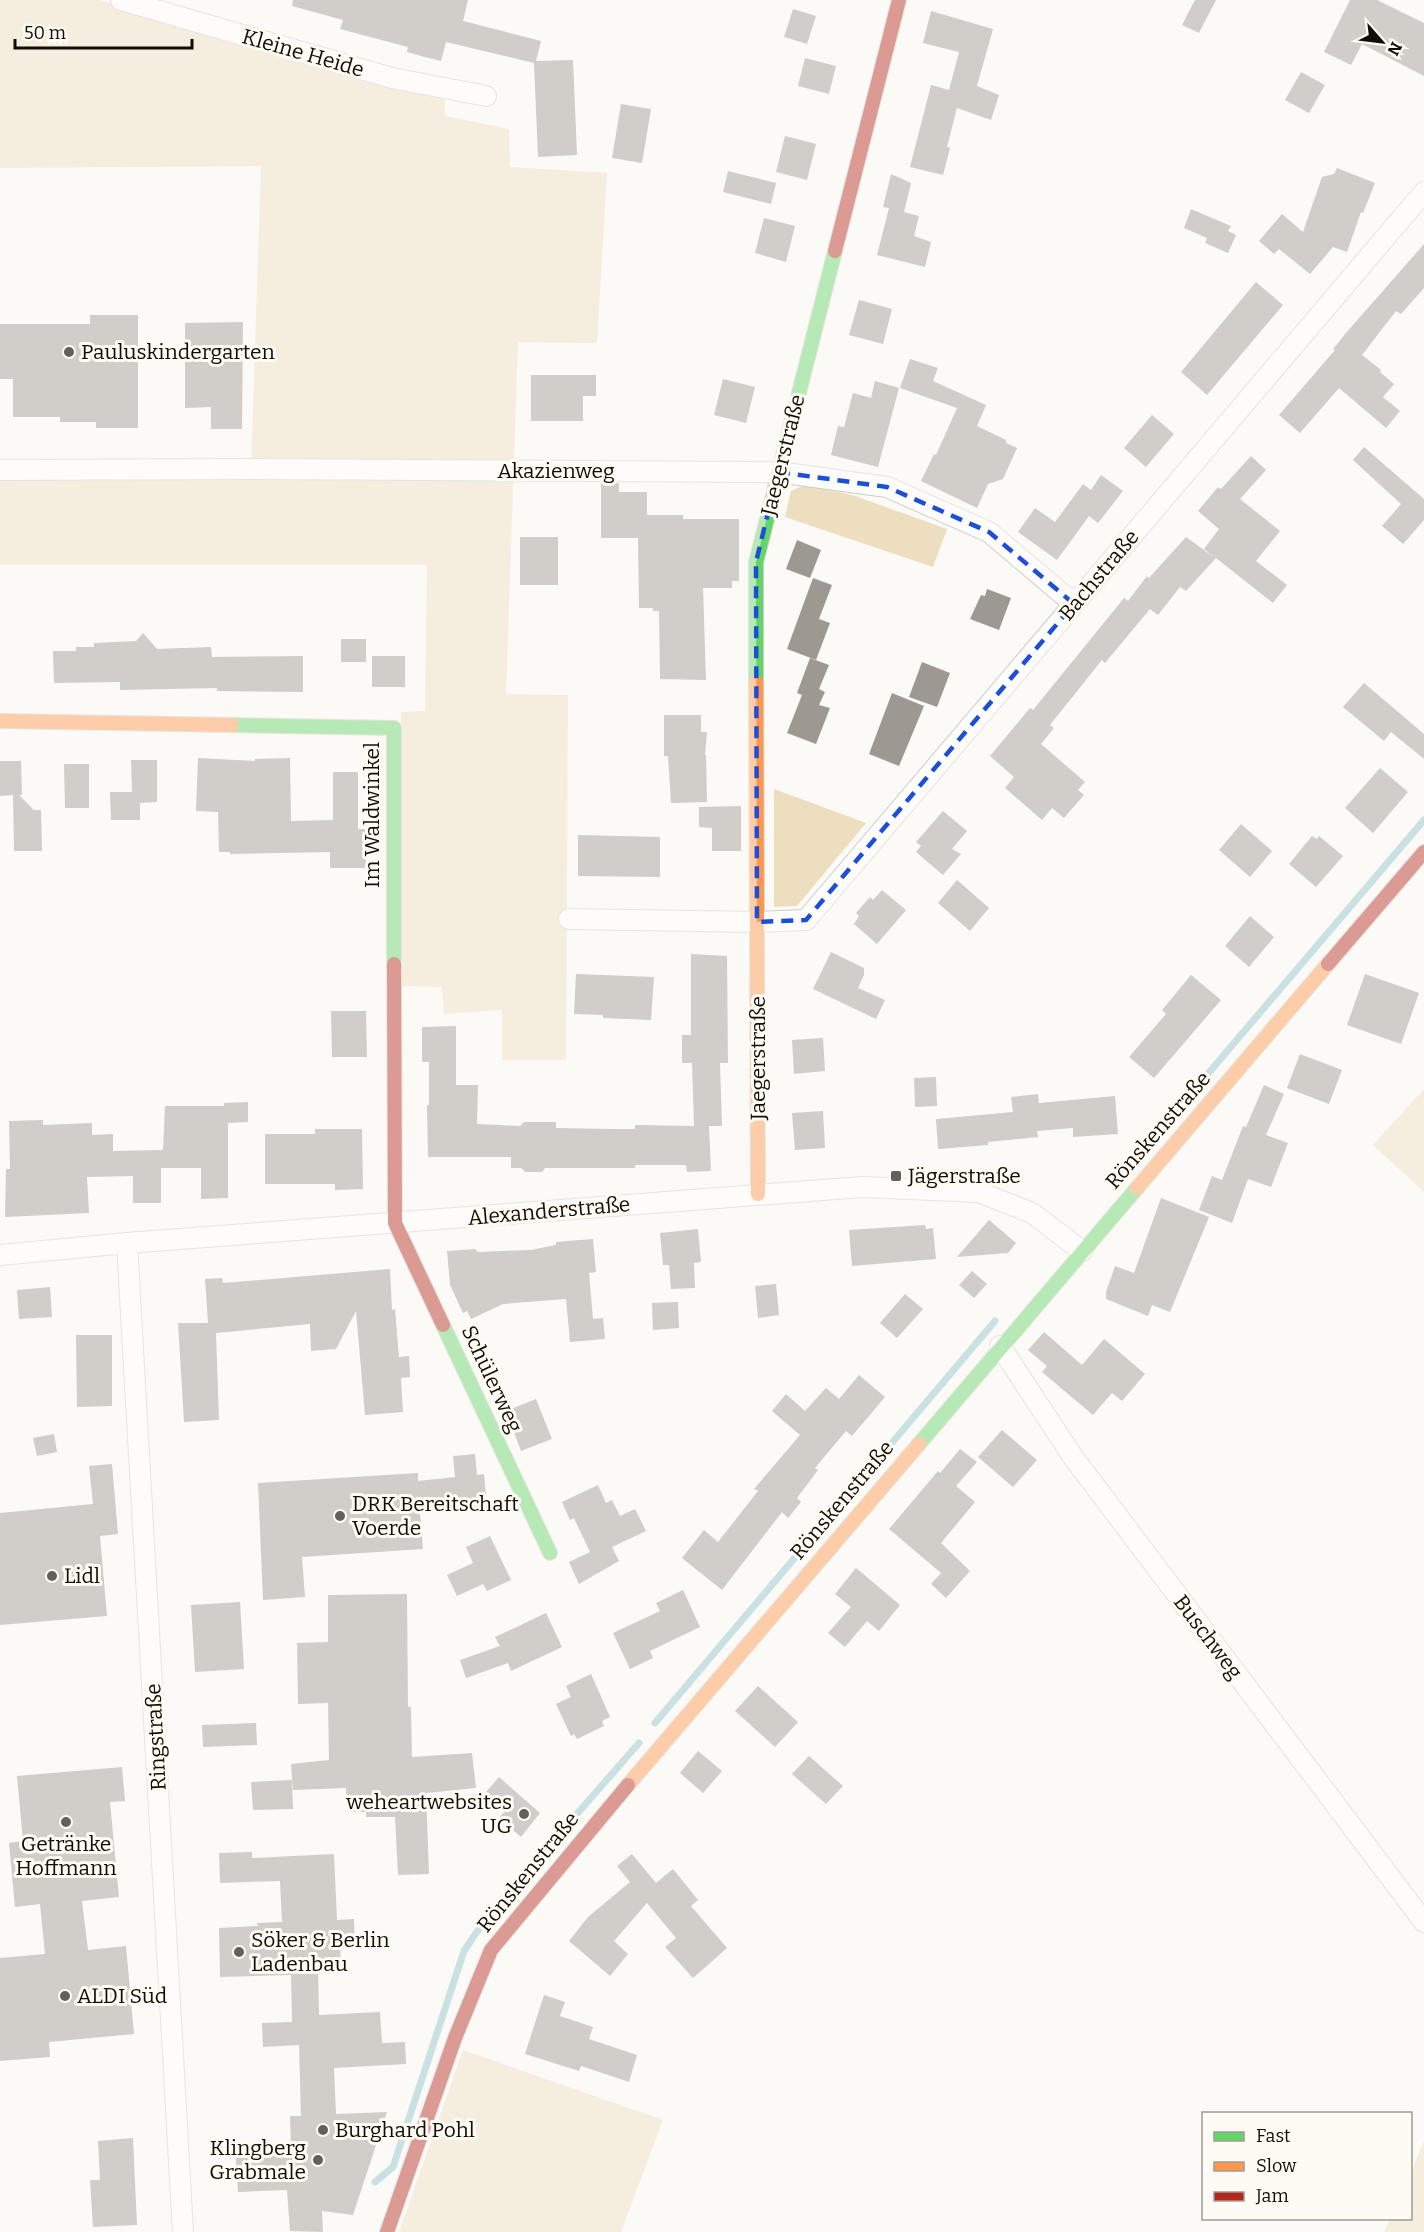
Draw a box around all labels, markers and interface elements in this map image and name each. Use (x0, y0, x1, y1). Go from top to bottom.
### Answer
scale bar (15, 12, 192, 50)
north arrow (1352, 12, 1412, 72)
text: 50 m (24, 22, 66, 44)
street label: Kleine Heide (239, 23, 367, 83)
text: N (1384, 39, 1406, 59)
place label: Pauluskindergarten (81, 339, 275, 365)
marker: Pauluskindergarten (62, 345, 76, 359)
street label: Jaegerstraße (755, 392, 811, 519)
street label: Akazienweg (497, 458, 615, 484)
street label: Bachstraße (1053, 524, 1145, 626)
street label: Im Waldwinkel (359, 742, 385, 888)
street label: Jaegerstraße (745, 996, 771, 1121)
street label: Rönskenstraße (1100, 1066, 1216, 1194)
place label: Jägerstraße (907, 1163, 1021, 1189)
marker: Jägerstraße (889, 1169, 903, 1183)
street label: Alexanderstraße (467, 1191, 631, 1231)
street label: Schülerweg (456, 1321, 528, 1437)
street label: Rönskenstraße (785, 1435, 899, 1565)
place label: DRK Bereitschaft Voerde (352, 1491, 519, 1541)
marker: DRK Bereitschaft Voerde (333, 1509, 347, 1523)
place label: Lidl (64, 1563, 100, 1589)
marker: Lidl (45, 1569, 59, 1583)
street label: Buschweg (1168, 1590, 1248, 1684)
street label: Ringstraße (140, 1683, 172, 1791)
place label: weheartwebsites UG (345, 1789, 512, 1839)
street label: Rönskenstraße (472, 1807, 584, 1937)
marker: weheartwebsites UG (517, 1807, 531, 1821)
marker: Getränke Hoffmann (59, 1815, 73, 1829)
place label: Getränke Hoffmann (15, 1831, 117, 1881)
place label: Söker & Berlin Ladenbau (251, 1927, 390, 1977)
marker: Söker & Berlin Ladenbau (232, 1945, 246, 1959)
place label: ALDI Süd (77, 1983, 167, 2009)
marker: ALDI Süd (58, 1989, 72, 2003)
legend (1202, 2112, 1412, 2220)
place label: Burghard Pohl (335, 2117, 475, 2143)
marker: Burghard Pohl (316, 2123, 330, 2137)
text: Fast (1256, 2125, 1291, 2147)
place label: Klingberg Grabmale (209, 2135, 306, 2185)
marker: Klingberg Grabmale (311, 2153, 325, 2167)
text: Slow (1256, 2155, 1297, 2177)
text: Jam (1255, 2185, 1289, 2207)

